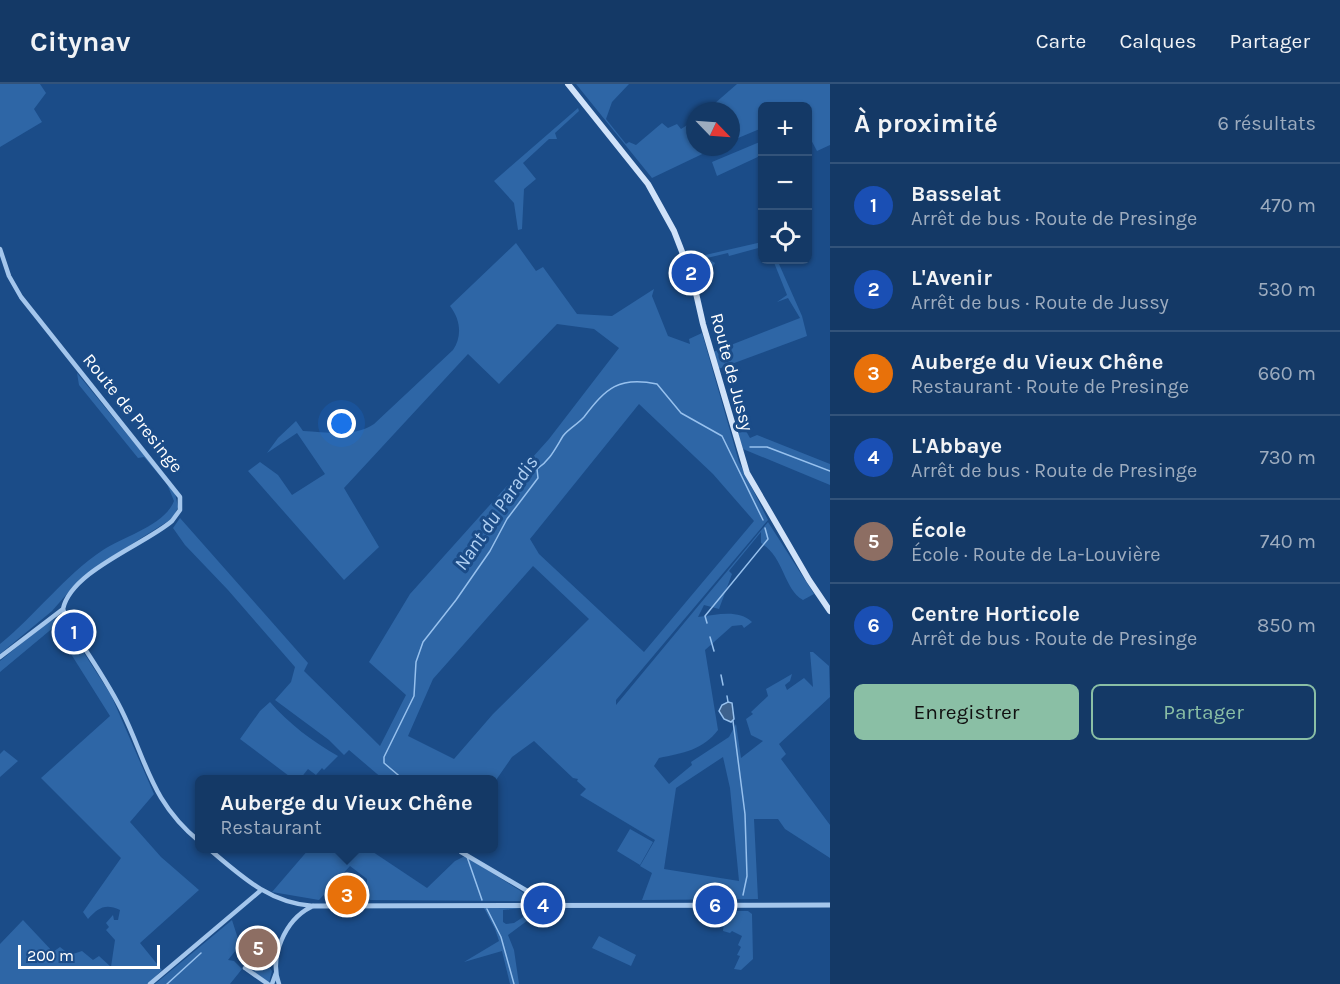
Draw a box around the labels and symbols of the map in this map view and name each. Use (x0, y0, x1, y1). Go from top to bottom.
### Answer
north arrow (686, 102, 740, 156)
pin: 2 (672, 250, 710, 296)
street label: Route de Jussy (706, 311, 758, 434)
street label: Route de Presinge (78, 349, 188, 477)
your location (327, 409, 356, 438)
water label: Nant du Paradis (449, 452, 543, 574)
pin: 1 (54, 610, 94, 654)
pin: 3 (328, 872, 366, 918)
pin: 4 (524, 882, 562, 928)
pin: 6 (696, 882, 734, 928)
pin: 5 (238, 926, 278, 970)
scale bar (18, 942, 160, 970)

